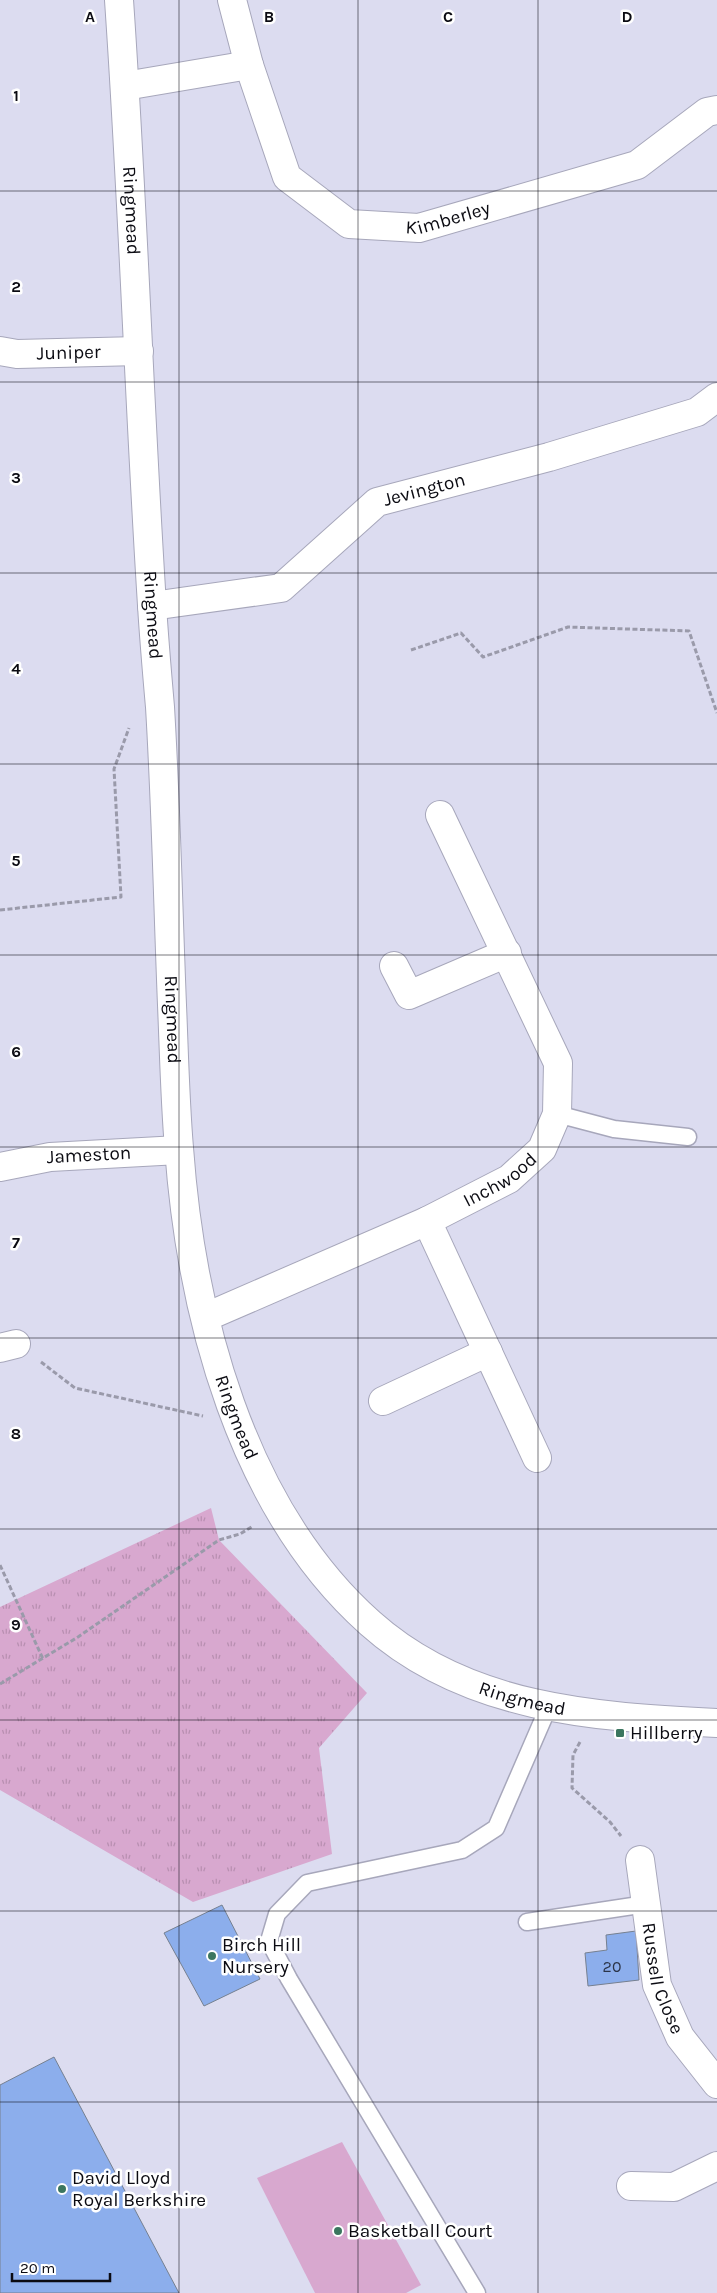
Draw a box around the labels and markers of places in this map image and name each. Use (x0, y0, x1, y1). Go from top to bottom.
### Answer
place label: Hillberry (630, 1722, 703, 1744)
marker: Hillberry (614, 1727, 626, 1739)
place label: Birch Hill Nursery (222, 1934, 301, 1978)
marker: Birch Hill Nursery (206, 1950, 218, 1962)
place label: David Lloyd Royal Berkshire (72, 2167, 206, 2211)
marker: David Lloyd Royal Berkshire (56, 2183, 68, 2195)
place label: Basketball Court (348, 2220, 492, 2242)
marker: Basketball Court (332, 2225, 344, 2237)

